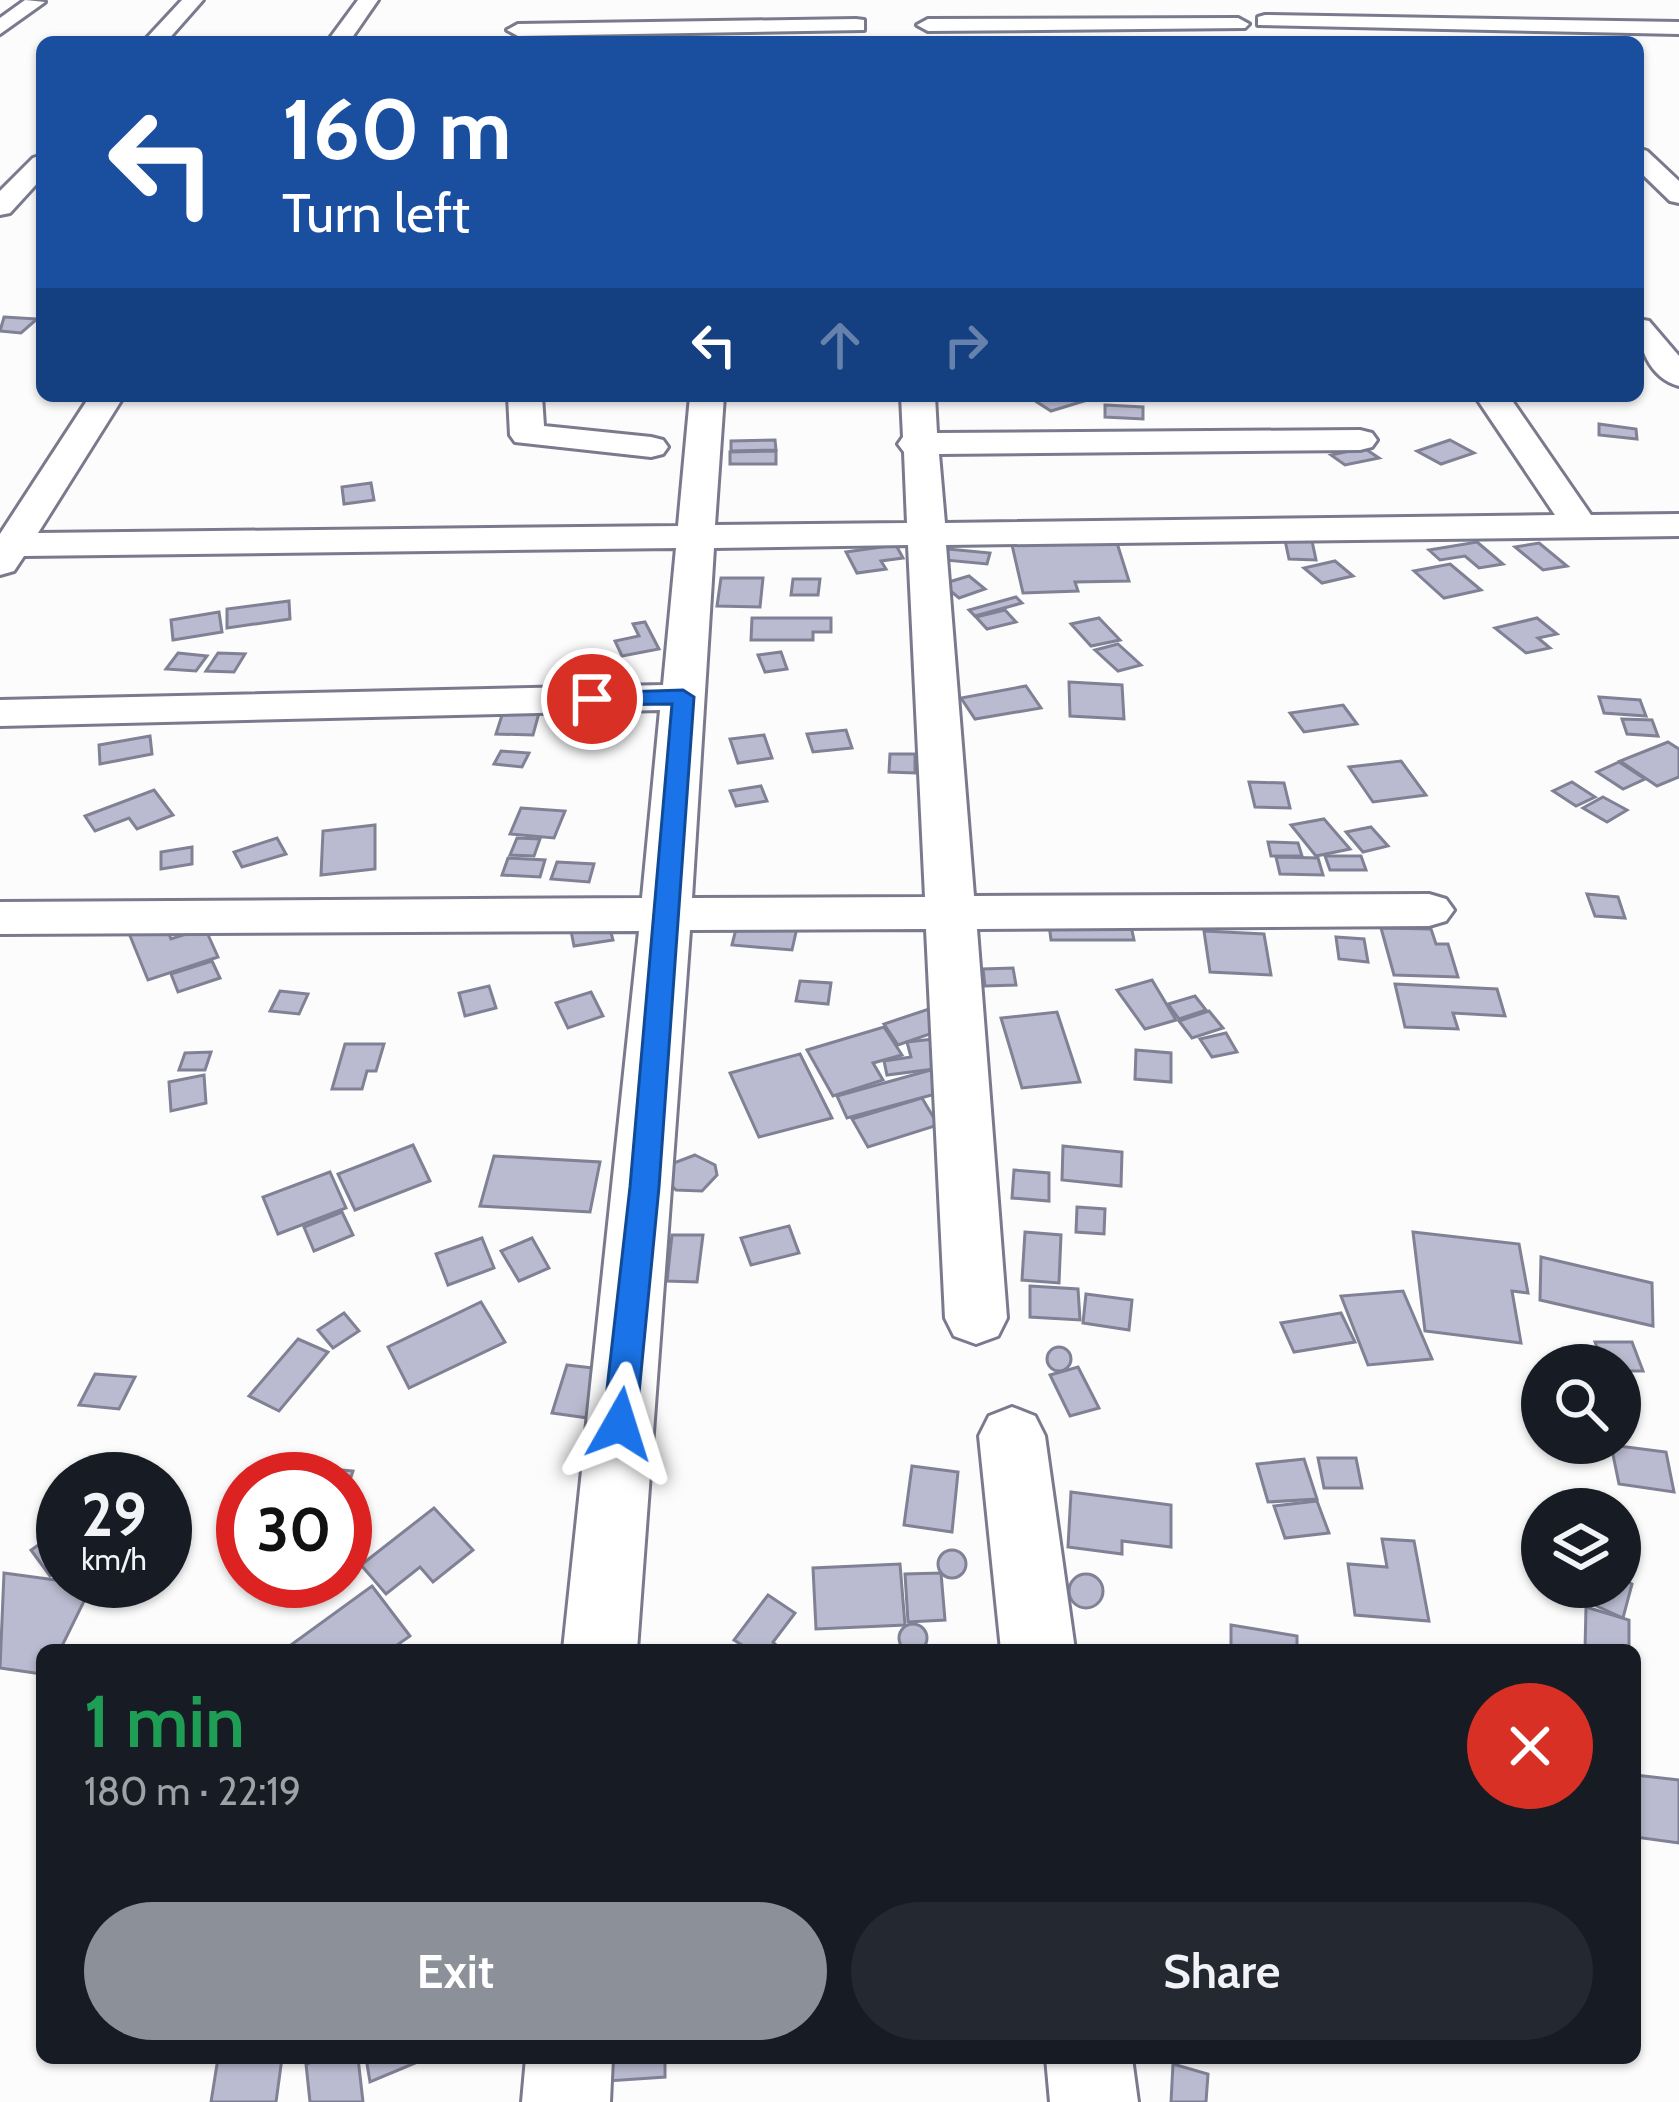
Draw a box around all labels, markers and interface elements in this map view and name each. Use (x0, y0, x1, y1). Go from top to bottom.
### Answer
text: 160 m (282, 78, 511, 180)
icon: left (84, 84, 240, 240)
text: Turn left (282, 180, 470, 246)
icon: left (681, 312, 747, 378)
icon: ahead (807, 312, 873, 378)
icon: right (933, 312, 999, 378)
pin (541, 648, 643, 750)
icon: arrive (559, 666, 625, 732)
map controls (1521, 1344, 1641, 1608)
button: search (1521, 1344, 1641, 1464)
position arrow (557, 1361, 683, 1487)
speed limit sign: 30 (216, 1452, 372, 1608)
text: 29 (81, 1478, 147, 1551)
button: layers (1521, 1488, 1641, 1608)
text: km/h (81, 1541, 147, 1578)
text: 1 min (84, 1678, 245, 1765)
button: close (1467, 1683, 1593, 1809)
text: 180 m · 22:19 (84, 1767, 301, 1815)
button: Exit (84, 1902, 827, 2040)
button: Share (851, 1902, 1593, 2040)

